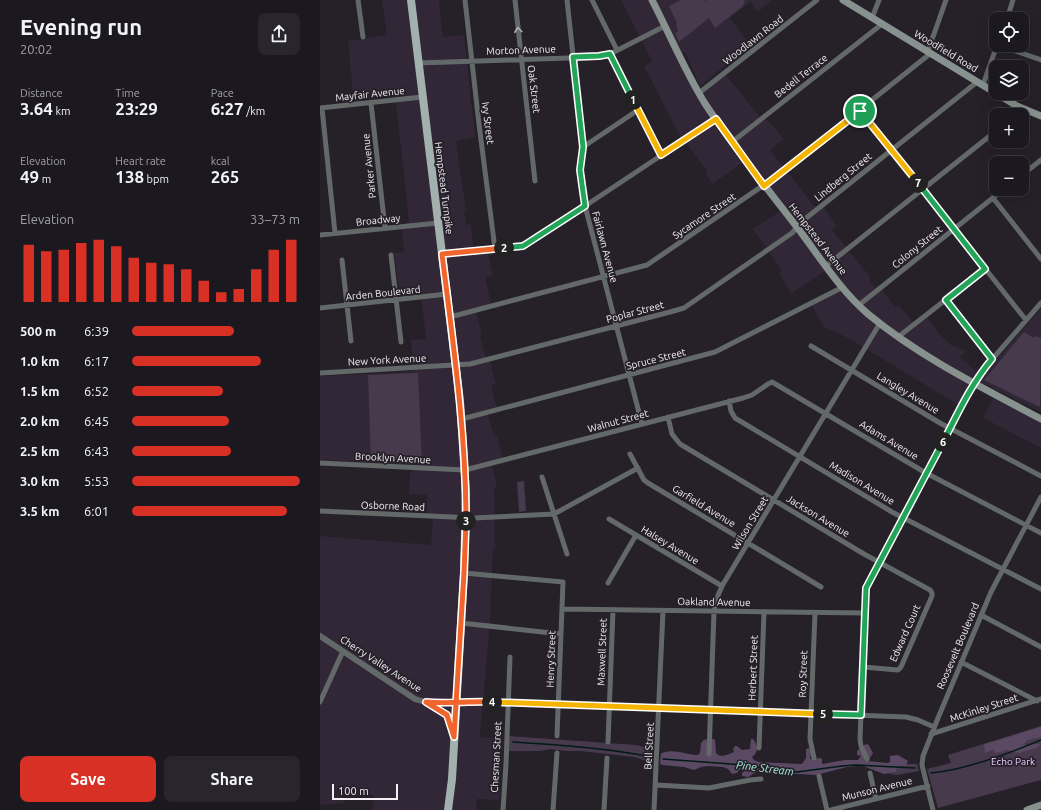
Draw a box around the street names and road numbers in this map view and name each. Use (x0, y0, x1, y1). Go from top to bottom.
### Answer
street label: Woodlawn Road (721, 13, 785, 67)
street label: Woodfield Road (912, 28, 980, 74)
street label: Morton Avenue (486, 43, 556, 57)
street label: Bedell Terrace (772, 52, 830, 100)
street label: Oak Street (526, 64, 542, 114)
street label: Mayfair Avenue (335, 85, 405, 103)
street label: Ivy Street (480, 101, 496, 145)
street label: Parker Avenue (360, 133, 378, 199)
street label: Hempstead Turnpike (433, 141, 455, 235)
street label: Lindberg Street (812, 151, 874, 203)
street label: Sycamore Street (670, 191, 738, 241)
street label: Hempstead Avenue (787, 201, 849, 277)
street label: Fairlawn Avenue (590, 210, 620, 284)
street label: Broadway (355, 212, 401, 228)
street label: Colony Street (890, 223, 944, 271)
street label: Arden Boulevard (345, 284, 421, 302)
street label: Poplar Street (605, 299, 665, 325)
street label: Spruce Street (625, 346, 687, 372)
street label: New York Avenue (347, 352, 427, 368)
street label: Langley Avenue (875, 370, 941, 416)
street label: Walnut Street (586, 408, 650, 434)
street label: Adams Avenue (858, 418, 920, 462)
street label: Brooklyn Avenue (355, 451, 431, 465)
street label: Madison Avenue (827, 459, 897, 507)
street label: Garfield Avenue (670, 483, 738, 529)
street label: Jackson Avenue (784, 493, 852, 539)
street label: Wilson Street (730, 494, 770, 552)
street label: Osborne Road (361, 499, 425, 513)
street label: Halsey Avenue (639, 523, 701, 567)
street label: Oakland Avenue (677, 596, 751, 608)
street label: Roosevelt Boulevard (935, 601, 981, 691)
street label: Edward Court (887, 603, 923, 663)
street label: Maxwell Street (595, 618, 609, 686)
street label: Henry Street (545, 630, 557, 688)
street label: Cherry Valley Avenue (338, 633, 424, 695)
street label: Herbert Street (746, 635, 760, 701)
street label: Roy Street (797, 650, 809, 698)
street label: McKinley Street (949, 692, 1019, 724)
street label: Chesman Street (489, 721, 503, 793)
street label: Bell Street (642, 722, 656, 770)
street label: Munson Avenue (841, 775, 913, 803)

